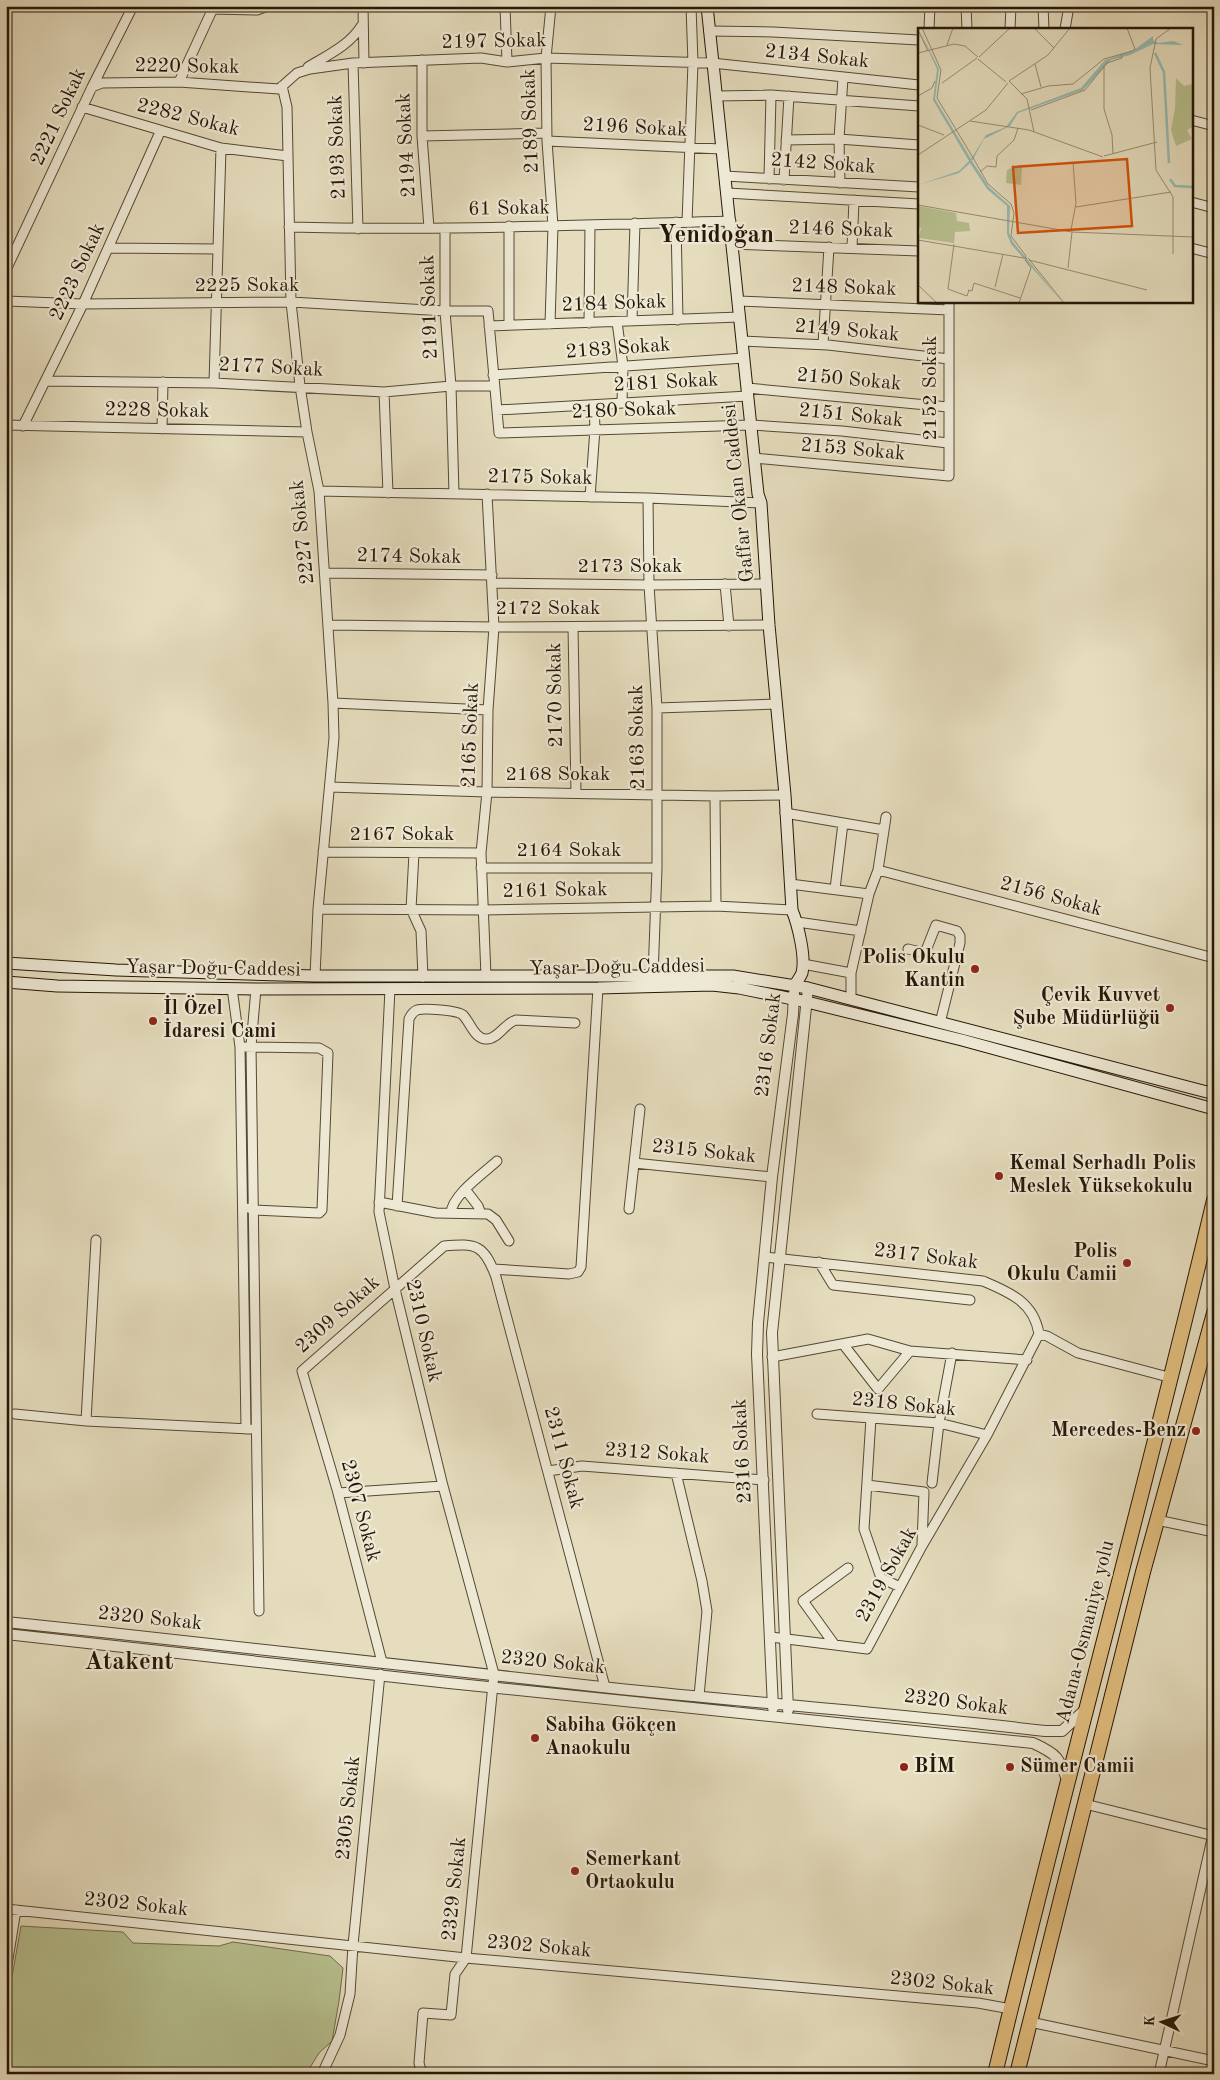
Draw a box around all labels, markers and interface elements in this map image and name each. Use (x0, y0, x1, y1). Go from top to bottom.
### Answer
inset map (918, 28, 1192, 302)
street label: 2197 Sokak (441, 31, 547, 53)
street label: 2134 Sokak (764, 42, 870, 72)
street label: 2220 Sokak (134, 56, 240, 78)
street label: 2221 Sokak (28, 65, 90, 169)
street label: 2189 Sokak (519, 68, 543, 174)
street label: 2194 Sokak (394, 92, 420, 198)
street label: 2193 Sokak (326, 94, 350, 200)
street label: 2282 Sokak (135, 96, 241, 140)
street label: 2196 Sokak (582, 115, 688, 141)
street label: 2142 Sokak (770, 150, 876, 178)
street label: 61 Sokak (468, 198, 550, 220)
street label: 2146 Sokak (788, 218, 894, 242)
street label: 2223 Sokak (47, 220, 109, 324)
district label: Yenidoğan (658, 223, 774, 248)
street label: 2191 Sokak (418, 254, 442, 360)
street label: 2225 Sokak (195, 276, 300, 296)
street label: 2148 Sokak (791, 276, 897, 300)
street label: 2184 Sokak (561, 292, 667, 316)
street label: 2149 Sokak (794, 316, 900, 346)
street label: 2183 Sokak (565, 335, 671, 363)
street label: 2152 Sokak (921, 336, 941, 441)
street label: 2177 Sokak (218, 355, 324, 381)
street label: 2150 Sokak (796, 365, 902, 395)
street label: 2181 Sokak (613, 370, 719, 396)
street label: 2180 Sokak (571, 399, 677, 423)
street label: 2228 Sokak (104, 400, 210, 422)
street label: 2151 Sokak (798, 401, 904, 431)
street label: Gaffar Okan Caddesi (720, 403, 758, 583)
street label: 2153 Sokak (800, 435, 906, 465)
street label: 2175 Sokak (487, 467, 593, 489)
street label: 2227 Sokak (288, 479, 318, 585)
street label: 2174 Sokak (356, 546, 462, 568)
street label: 2173 Sokak (578, 557, 683, 577)
street label: 2172 Sokak (496, 599, 601, 619)
street label: 2170 Sokak (545, 642, 567, 748)
street label: 2165 Sokak (459, 682, 483, 788)
street label: 2163 Sokak (627, 684, 649, 790)
street label: 2168 Sokak (506, 765, 611, 785)
street label: 2167 Sokak (350, 825, 455, 845)
street label: 2164 Sokak (517, 841, 622, 861)
street label: 2156 Sokak (998, 874, 1104, 920)
street label: 2161 Sokak (502, 880, 608, 902)
place label: Polis Okulu Kantin (862, 948, 965, 991)
street label: Yaşar Doğu Caddesi (529, 956, 705, 980)
street label: Yaşar Doğu Caddesi (125, 957, 301, 981)
marker: Polis Okulu Kantin (969, 963, 981, 975)
place label: Çevik Kuvvet Şube Müdürlüğü (1013, 986, 1160, 1029)
street label: 2316 Sokak (753, 992, 785, 1098)
place label: İl Özel İdaresi Cami (163, 995, 276, 1042)
marker: Çevik Kuvvet Şube Müdürlüğü (1164, 1002, 1176, 1014)
marker: İl Özel İdaresi Cami (147, 1015, 159, 1027)
street label: 2315 Sokak (651, 1137, 757, 1167)
place label: Kemal Serhadlı Polis Meslek Yüksekokulu (1009, 1154, 1196, 1197)
marker: Kemal Serhadlı Polis Meslek Yüksekokulu (993, 1170, 1005, 1182)
street label: 2317 Sokak (873, 1241, 979, 1273)
place label: Polis Okulu Camii (1007, 1242, 1117, 1285)
marker: Polis Okulu Camii (1121, 1257, 1133, 1269)
street label: 2309 Sokak (292, 1272, 384, 1358)
street label: 2310 Sokak (401, 1278, 445, 1384)
street label: 2318 Sokak (851, 1390, 957, 1420)
street label: 2316 Sokak (730, 1398, 756, 1504)
street label: 2311 Sokak (540, 1405, 586, 1511)
place label: Mercedes-Benz (1051, 1421, 1186, 1441)
marker: Mercedes-Benz (1190, 1425, 1202, 1437)
street label: 2312 Sokak (604, 1440, 710, 1468)
street label: 2307 Sokak (337, 1458, 383, 1564)
street label: 2319 Sokak (853, 1524, 921, 1626)
street label: Adana-Osmaniye yolu (1054, 1538, 1119, 1726)
street label: 2320 Sokak (97, 1604, 203, 1634)
street label: 2320 Sokak (500, 1648, 606, 1678)
district label: Atakent (84, 1650, 174, 1675)
street label: 2320 Sokak (903, 1687, 1009, 1719)
place label: Sabiha Gökçen Anaokulu (545, 1716, 677, 1759)
marker: Sabiha Gökçen Anaokulu (529, 1732, 541, 1744)
place label: BİM (914, 1753, 955, 1777)
street label: 2305 Sokak (334, 1755, 364, 1861)
place label: Sümer Camii (1020, 1757, 1134, 1777)
marker: BİM (898, 1761, 910, 1773)
marker: Sümer Camii (1004, 1761, 1016, 1773)
street label: 2329 Sokak (440, 1836, 470, 1942)
place label: Semerkant Ortaokulu (585, 1850, 681, 1893)
marker: Semerkant Ortaokulu (569, 1865, 581, 1877)
street label: 2302 Sokak (83, 1890, 189, 1920)
street label: 2302 Sokak (486, 1932, 592, 1962)
street label: 2302 Sokak (889, 1969, 995, 1999)
north arrow (1138, 1998, 1188, 2048)
text: K (1143, 2015, 1157, 2027)

